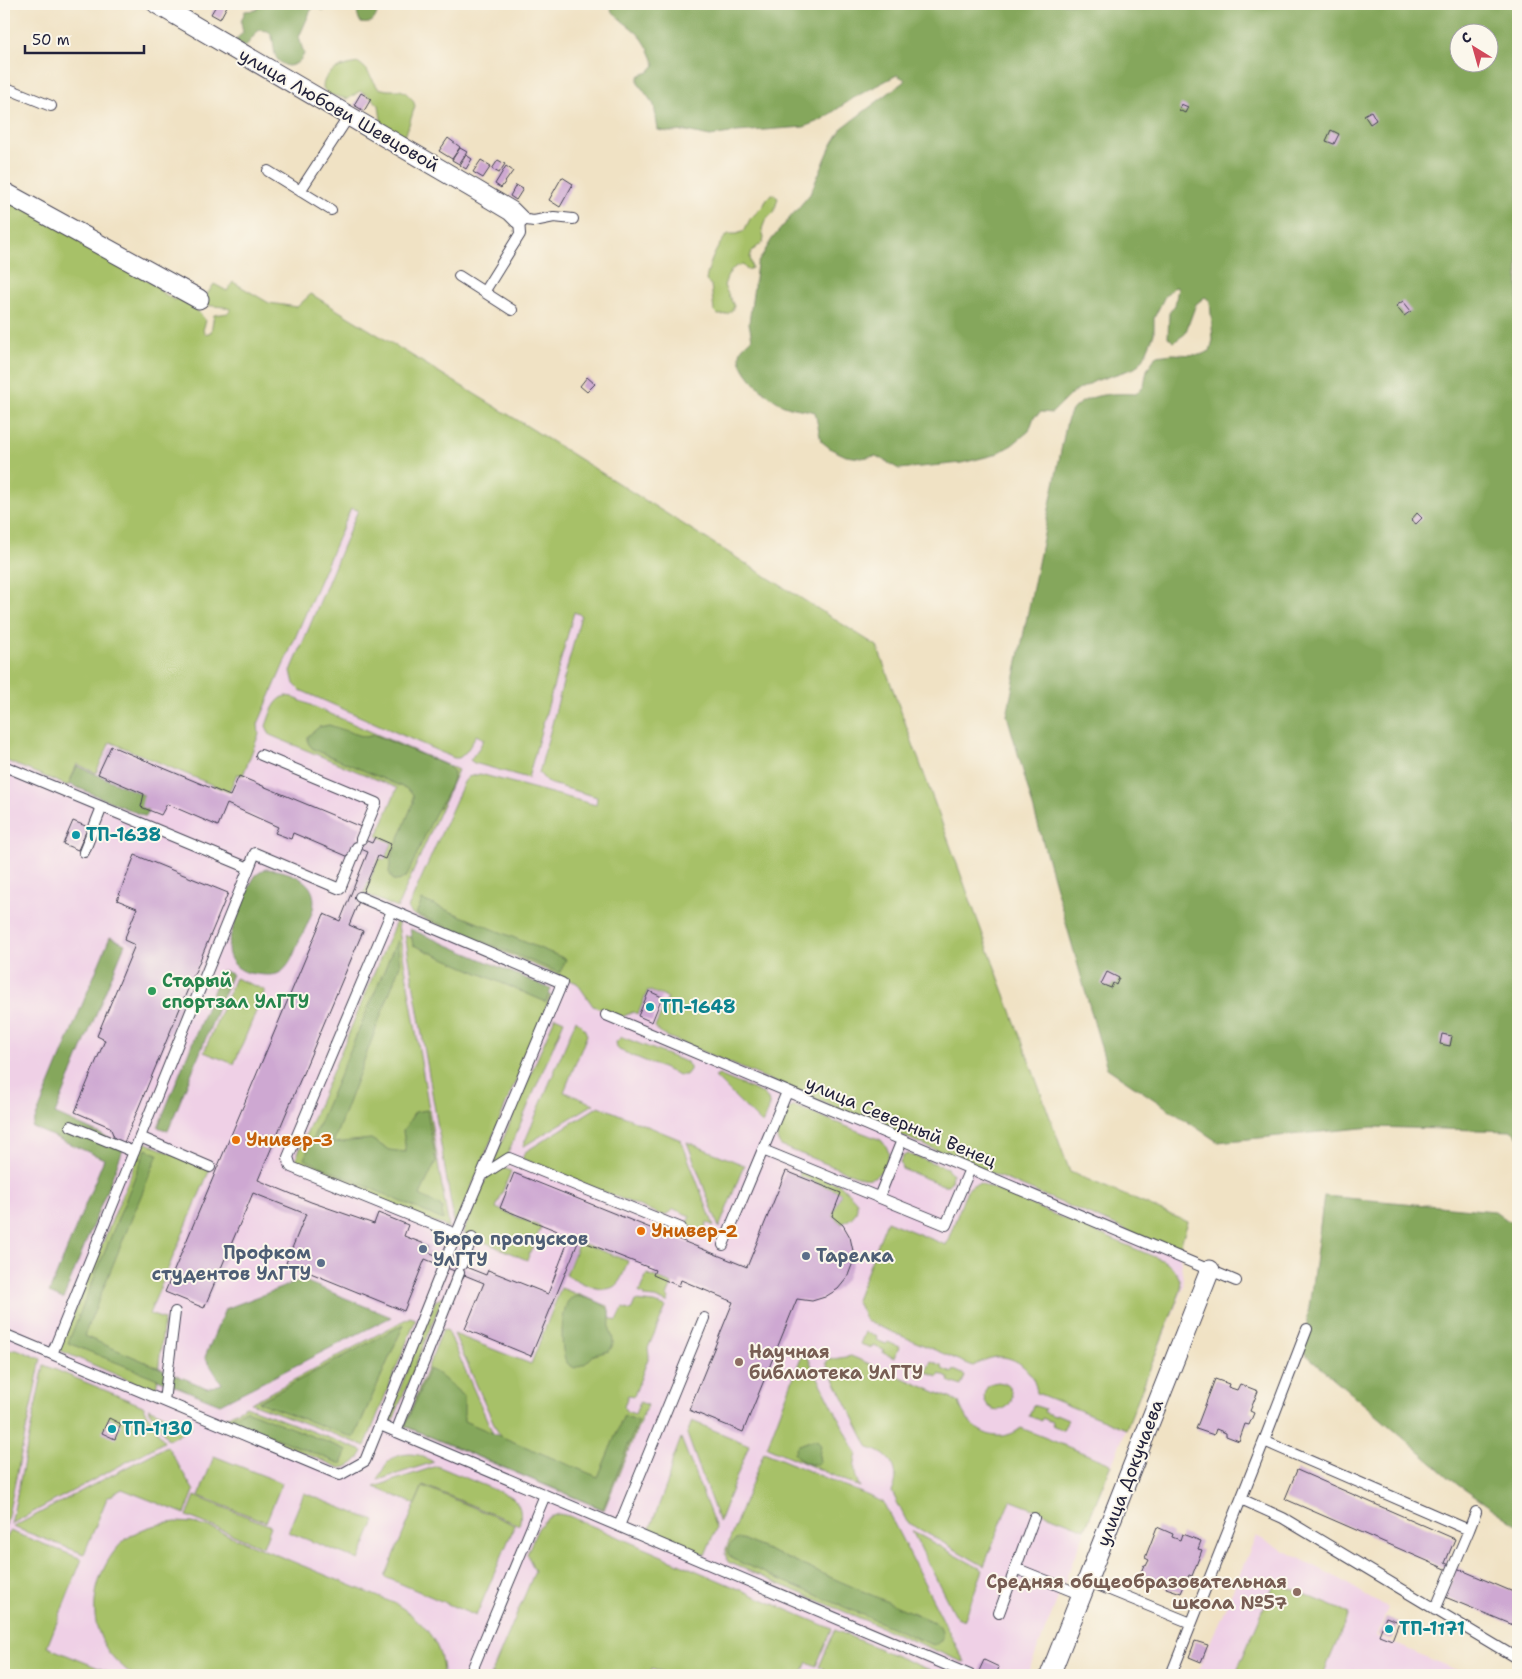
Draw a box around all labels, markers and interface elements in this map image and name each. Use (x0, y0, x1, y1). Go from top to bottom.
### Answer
scale bar (25, 22, 144, 54)
north arrow (1450, 22, 1500, 72)
text: С (1457, 28, 1475, 47)
text: 50 m (32, 30, 70, 50)
street label: улица Любови Шевцовой (234, 43, 444, 177)
place label: ТП-1638 (86, 823, 161, 847)
marker: ТП-1638 (70, 829, 82, 841)
place label: Старый спортзал УлГТУ (162, 969, 309, 1014)
marker: Старый спортзал УлГТУ (146, 985, 158, 997)
place label: ТП-1648 (660, 995, 736, 1019)
marker: ТП-1648 (644, 1001, 656, 1013)
street label: улица Северный Венец (802, 1071, 1000, 1173)
place label: Универ-3 (246, 1128, 333, 1152)
marker: Универ-3 (230, 1134, 242, 1146)
place label: Универ-2 (651, 1219, 738, 1243)
marker: Универ-2 (635, 1225, 647, 1237)
place label: Бюро пропусков УлГТУ (433, 1227, 588, 1272)
place label: Профком студентов УлГТУ (152, 1241, 311, 1286)
marker: Бюро пропусков УлГТУ (417, 1243, 429, 1255)
place label: Тарелка (816, 1244, 894, 1268)
marker: Тарелка (800, 1250, 812, 1262)
marker: Профком студентов УлГТУ (315, 1257, 327, 1269)
place label: Научная библиотека УлГТУ (749, 1340, 923, 1385)
marker: Научная библиотека УлГТУ (733, 1356, 745, 1368)
street label: улица Докучаева (1091, 1396, 1169, 1550)
place label: ТП-1130 (122, 1417, 193, 1441)
marker: ТП-1130 (106, 1423, 118, 1435)
place label: Средняя общеобразовательная школа №57 (986, 1570, 1287, 1615)
marker: Средняя общеобразовательная школа №57 (1291, 1586, 1303, 1598)
place label: ТП-1171 (1399, 1617, 1465, 1641)
marker: ТП-1171 (1383, 1623, 1395, 1635)

